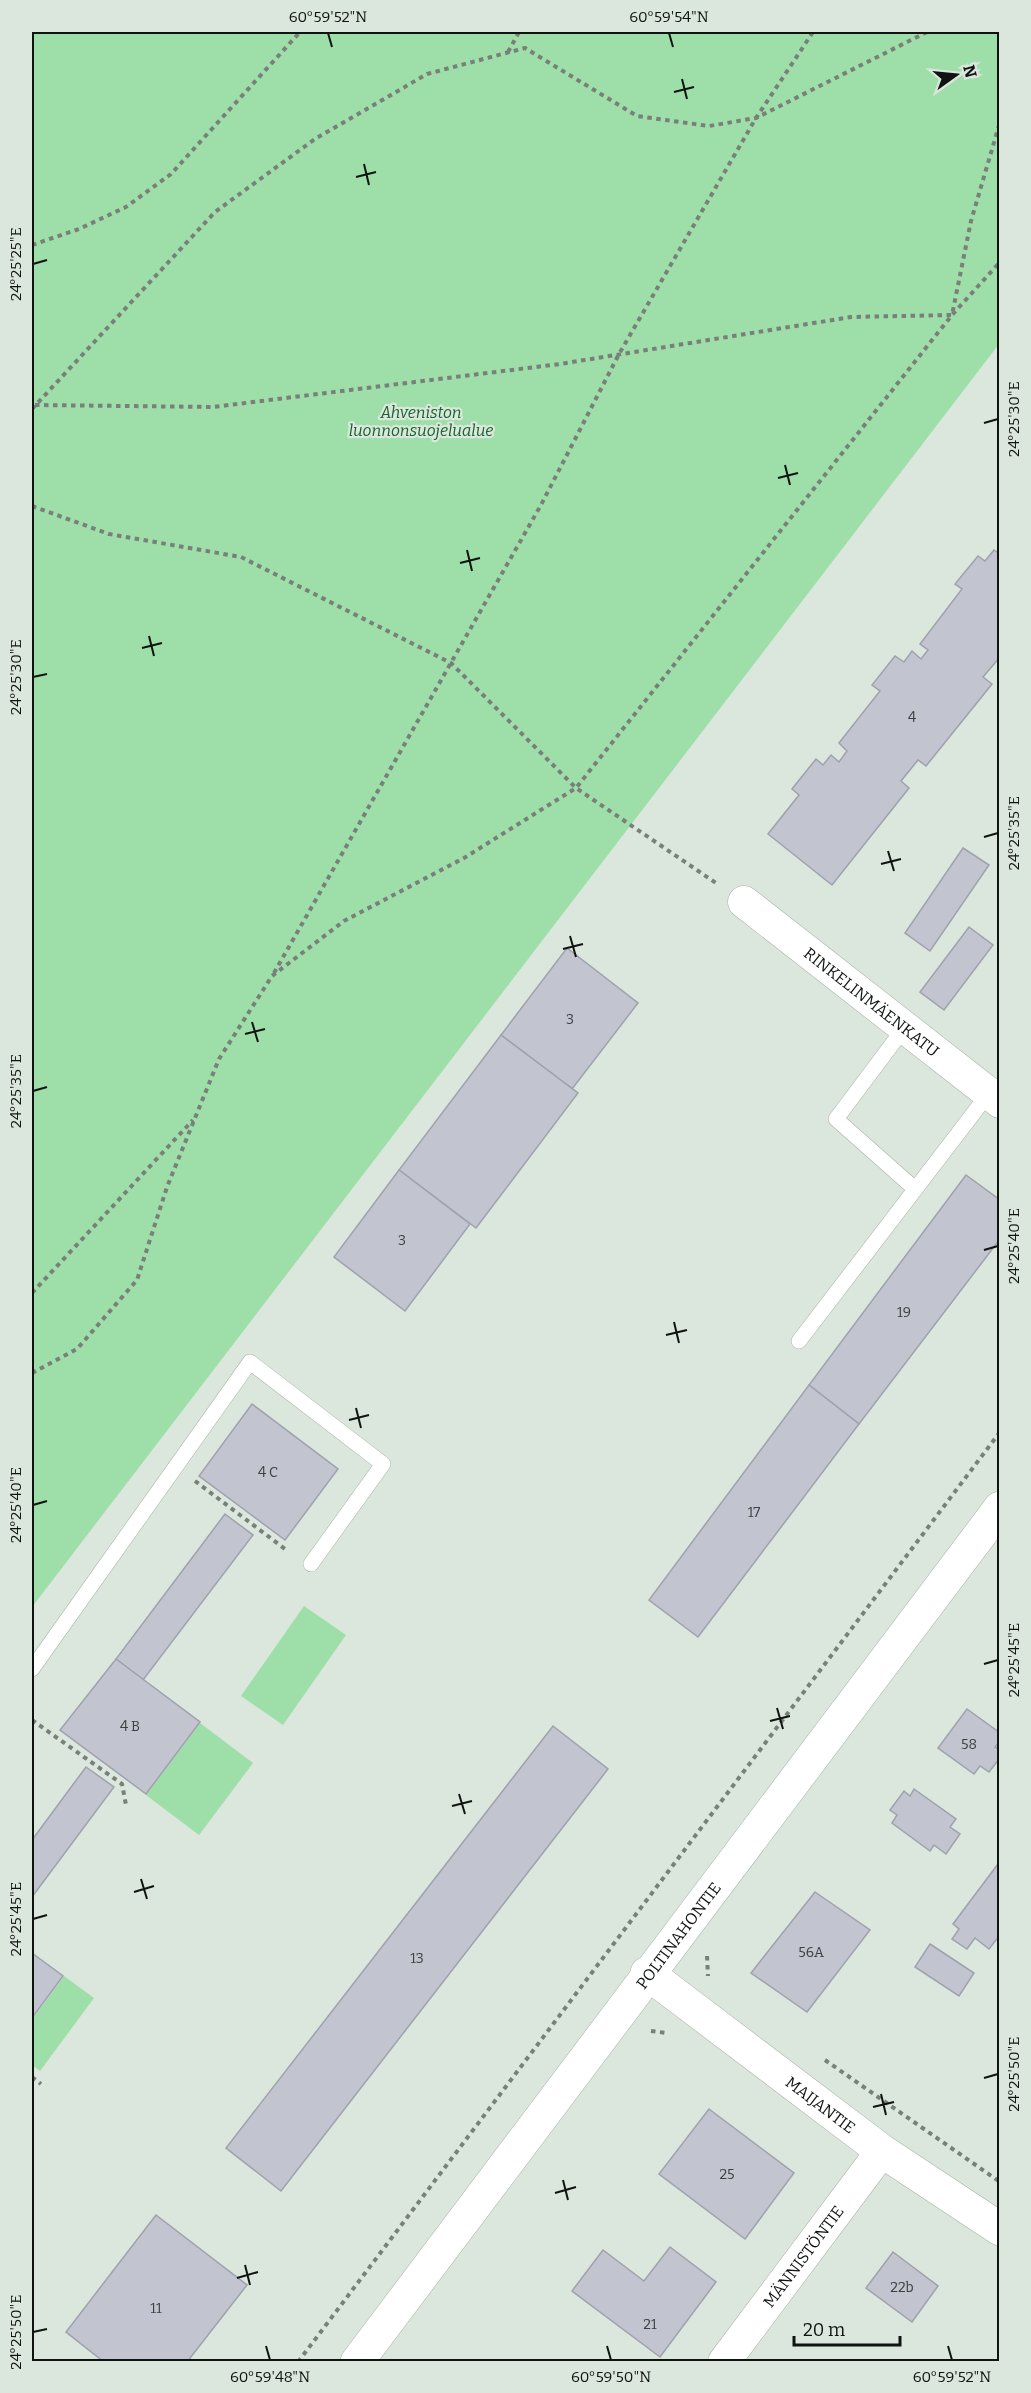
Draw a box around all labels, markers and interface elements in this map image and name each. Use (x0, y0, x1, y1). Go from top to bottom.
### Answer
text: 60°59'52"N (289, 8, 367, 26)
text: 60°59'54"N (629, 8, 709, 26)
north arrow (926, 45, 986, 105)
text: N (959, 63, 981, 80)
text: 24°25'25"E (7, 227, 25, 301)
text: 24°25'30"E (1005, 381, 1023, 457)
park label: Ahveniston luonnonsuojelualue (349, 403, 493, 440)
text: 24°25'30"E (7, 639, 25, 715)
house number: 4 (908, 709, 916, 726)
text: 24°25'35"E (1005, 796, 1023, 870)
street label: RINKELINMÄENKATU (800, 943, 943, 1061)
house number: 3 (566, 1011, 574, 1028)
text: 24°25'35"E (7, 1054, 25, 1128)
text: 24°25'40"E (1005, 1208, 1023, 1284)
house number: 3 (398, 1232, 406, 1249)
house number: 19 (897, 1304, 911, 1321)
house number: 4 C (258, 1464, 278, 1481)
text: 24°25'40"E (7, 1467, 25, 1543)
house number: 17 (748, 1504, 760, 1521)
text: 24°25'45"E (1005, 1623, 1023, 1697)
house number: 4 B (120, 1718, 140, 1735)
house number: 58 (961, 1736, 977, 1753)
street label: POLTINAHONTIE (632, 1879, 725, 1993)
text: 24°25'45"E (7, 1882, 25, 1956)
house number: 56A (798, 1944, 824, 1961)
house number: 13 (410, 1950, 424, 1967)
text: 24°25'50"E (1005, 2036, 1023, 2112)
street label: MAIJANTIE (782, 2073, 859, 2137)
house number: 25 (719, 2166, 735, 2183)
street label: MÄNNISTÖNTIE (759, 2202, 848, 2311)
house number: 22b (890, 2279, 914, 2296)
text: 24°25'50"E (7, 2294, 25, 2370)
house number: 11 (150, 2300, 162, 2317)
scale bar (794, 2309, 900, 2347)
house number: 21 (643, 2316, 657, 2333)
text: 20 m (803, 2319, 845, 2341)
text: 60°59'48"N (230, 2368, 310, 2386)
text: 60°59'50"N (571, 2368, 651, 2386)
text: 60°59'52"N (913, 2368, 991, 2386)

